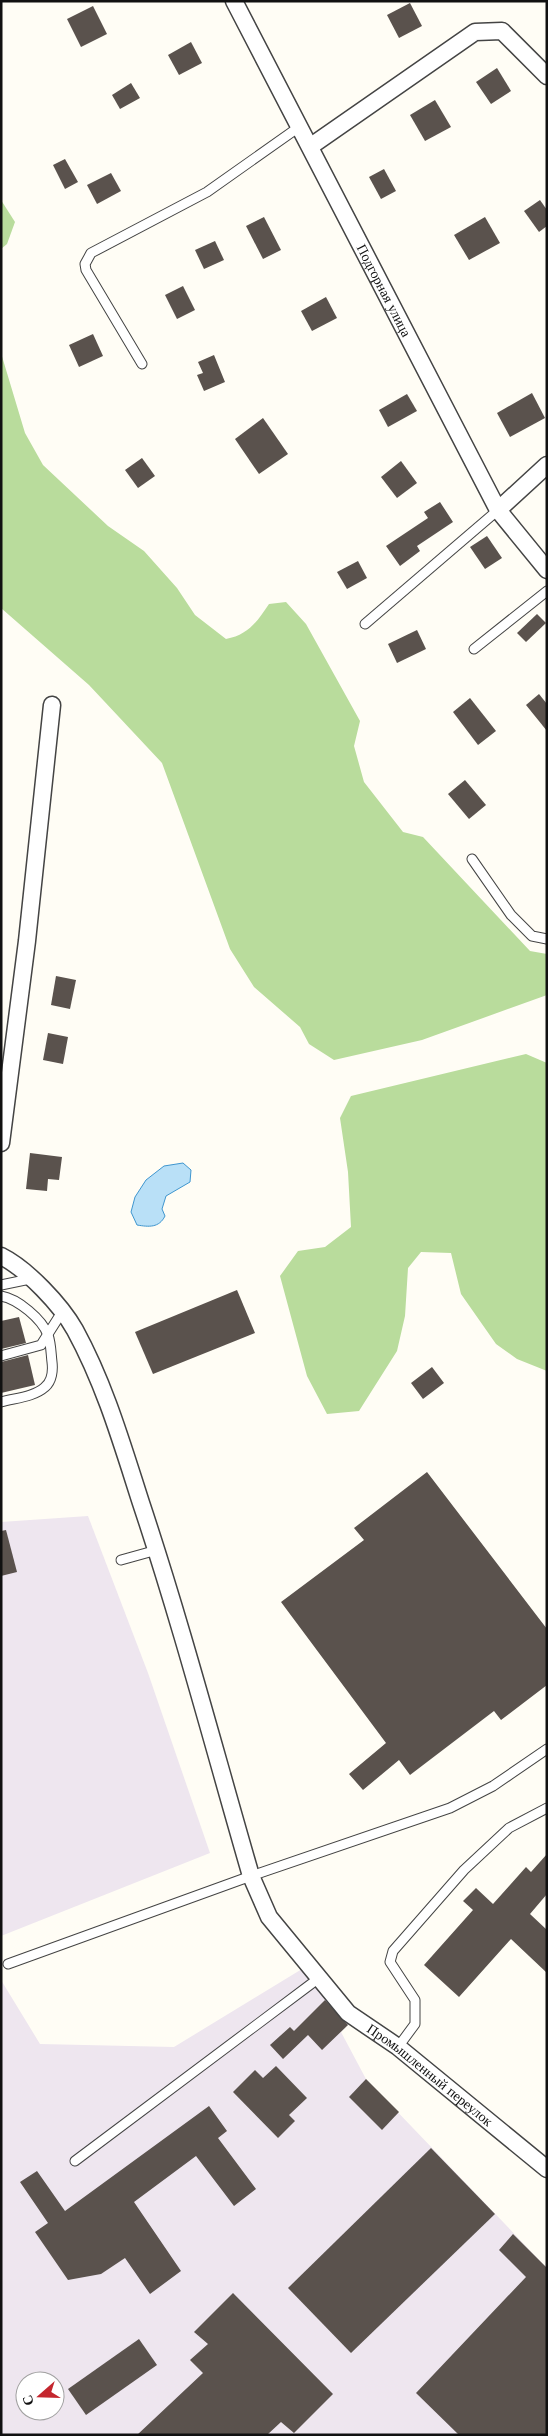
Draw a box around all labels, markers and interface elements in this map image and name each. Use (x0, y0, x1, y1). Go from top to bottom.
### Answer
street label: Подгорная улица (353, 241, 416, 341)
street label: Промышленный переулок (363, 2020, 497, 2130)
north arrow (15, 2371, 65, 2421)
text: С (18, 2393, 38, 2408)

